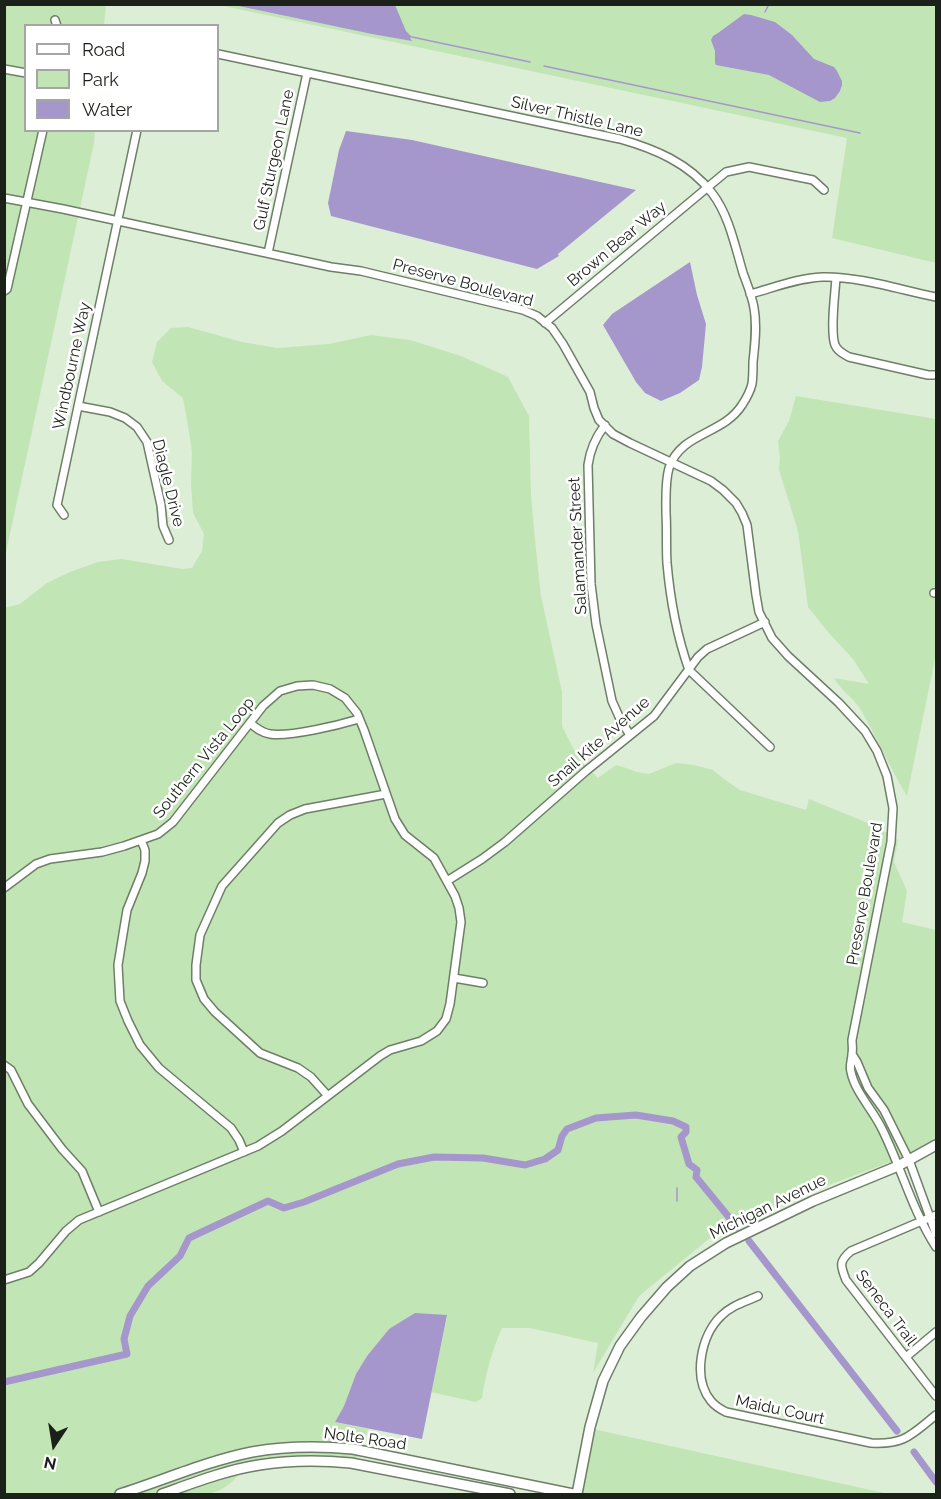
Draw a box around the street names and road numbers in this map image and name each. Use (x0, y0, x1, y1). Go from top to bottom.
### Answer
street label: Gulf Sturgeon Lane (250, 88, 298, 232)
street label: Silver Thistle Lane (509, 92, 645, 142)
street label: Brown Bear Way (564, 197, 670, 291)
street label: Preserve Boulevard (391, 255, 535, 311)
street label: Windbourne Way (49, 300, 95, 432)
street label: Diagle Drive (148, 437, 188, 529)
street label: Salamander Street (565, 477, 591, 615)
street label: Snail Kite Avenue (544, 693, 654, 791)
street label: Southern Vista Loop (149, 694, 259, 822)
street label: Preserve Boulevard (843, 821, 887, 967)
street label: Michigan Avenue (707, 1170, 829, 1244)
street label: Seneca Trail (851, 1266, 921, 1350)
street label: Maidu Court (734, 1391, 826, 1429)
street label: Nolte Road (322, 1424, 408, 1454)

